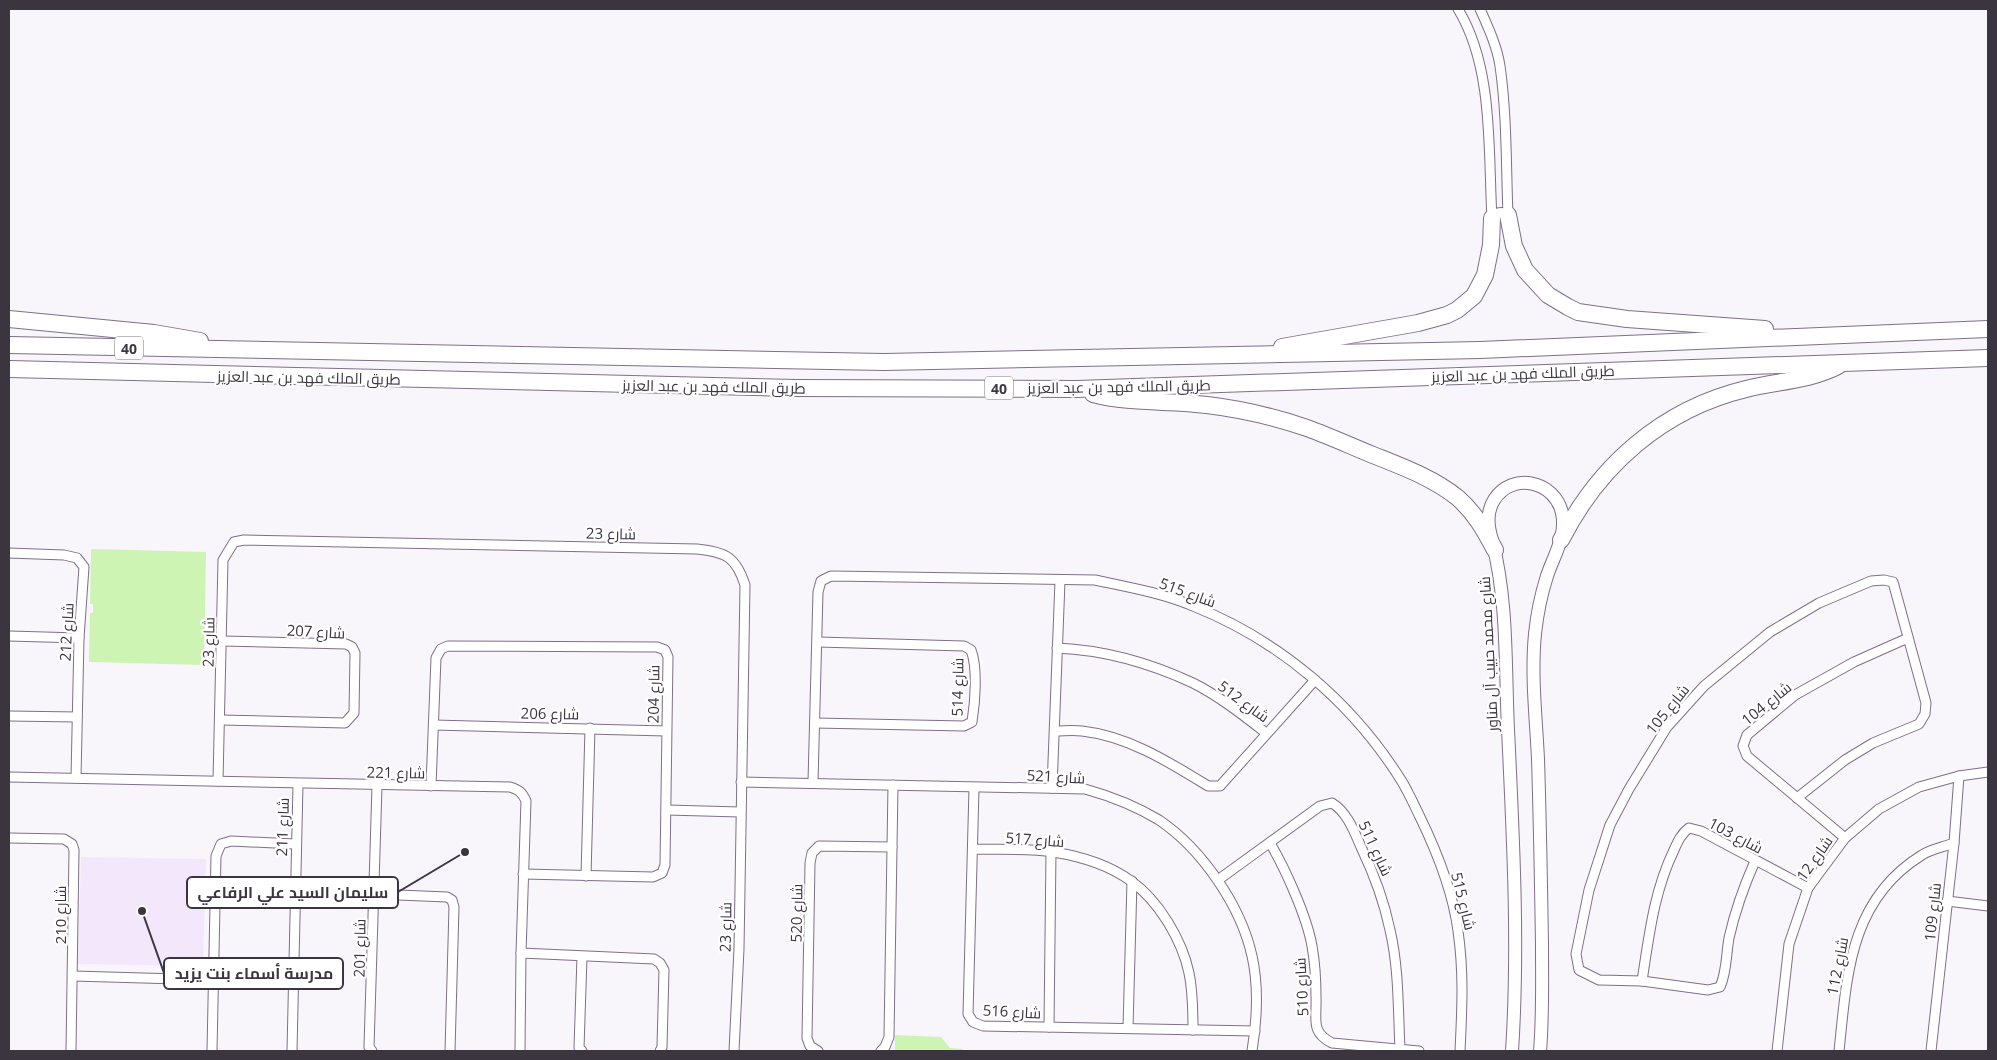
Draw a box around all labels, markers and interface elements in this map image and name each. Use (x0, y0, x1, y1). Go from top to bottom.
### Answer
road number: 40 (115, 336, 143, 359)
street label: طريق الملك فهد بن عبد العزيز (1430, 360, 1615, 387)
street label: طريق الملك فهد بن عبد العزيز (216, 365, 401, 390)
street label: طريق الملك فهد بن عبد العزيز (621, 374, 806, 399)
street label: طريق الملك فهد بن عبد العزيز (1026, 374, 1211, 399)
road number: 40 (985, 376, 1013, 399)
street label: شارع 23 (586, 523, 636, 545)
street label: شارع 515 (1156, 573, 1219, 613)
street label: شارع محمد حبيب آل مناور (1474, 576, 1504, 733)
street label: شارع 212 (54, 602, 80, 662)
street label: شارع 23 (198, 617, 220, 667)
street label: شارع 207 (286, 619, 346, 645)
street label: شارع 514 (946, 657, 970, 717)
street label: شارع 204 (642, 664, 666, 724)
street label: شارع 512 (1213, 676, 1274, 728)
street label: شارع 104 (1737, 677, 1796, 731)
street label: شارع 105 (1641, 680, 1695, 739)
street label: شارع 206 (520, 702, 580, 726)
street label: شارع 221 (366, 761, 426, 785)
street label: شارع 521 (1026, 764, 1086, 790)
street label: شارع 211 (271, 797, 295, 857)
street label: شارع 103 (1704, 812, 1767, 859)
street label: شارع 511 (1353, 817, 1397, 880)
street label: شارع 517 (1005, 827, 1065, 853)
street label: شارع 12 (1791, 832, 1838, 885)
street label: شارع 515 (1445, 870, 1481, 932)
callout: سليمان السيد علي الرفاعي (187, 877, 398, 908)
text: سليمان السيد علي الرفاعي (198, 881, 388, 905)
street label: شارع 109 (1919, 882, 1947, 942)
street label: شارع 520 (785, 883, 809, 943)
street label: شارع 210 (50, 886, 72, 944)
street label: شارع 23 (715, 902, 737, 952)
street label: شارع 201 (348, 918, 372, 978)
street label: شارع 112 (1822, 935, 1854, 997)
street label: شارع 510 (1289, 957, 1315, 1017)
callout: مدرسة أسماء بنت يزيد (164, 958, 343, 989)
text: مدرسة أسماء بنت يزيد (175, 962, 333, 984)
street label: شارع 516 (982, 999, 1042, 1025)

